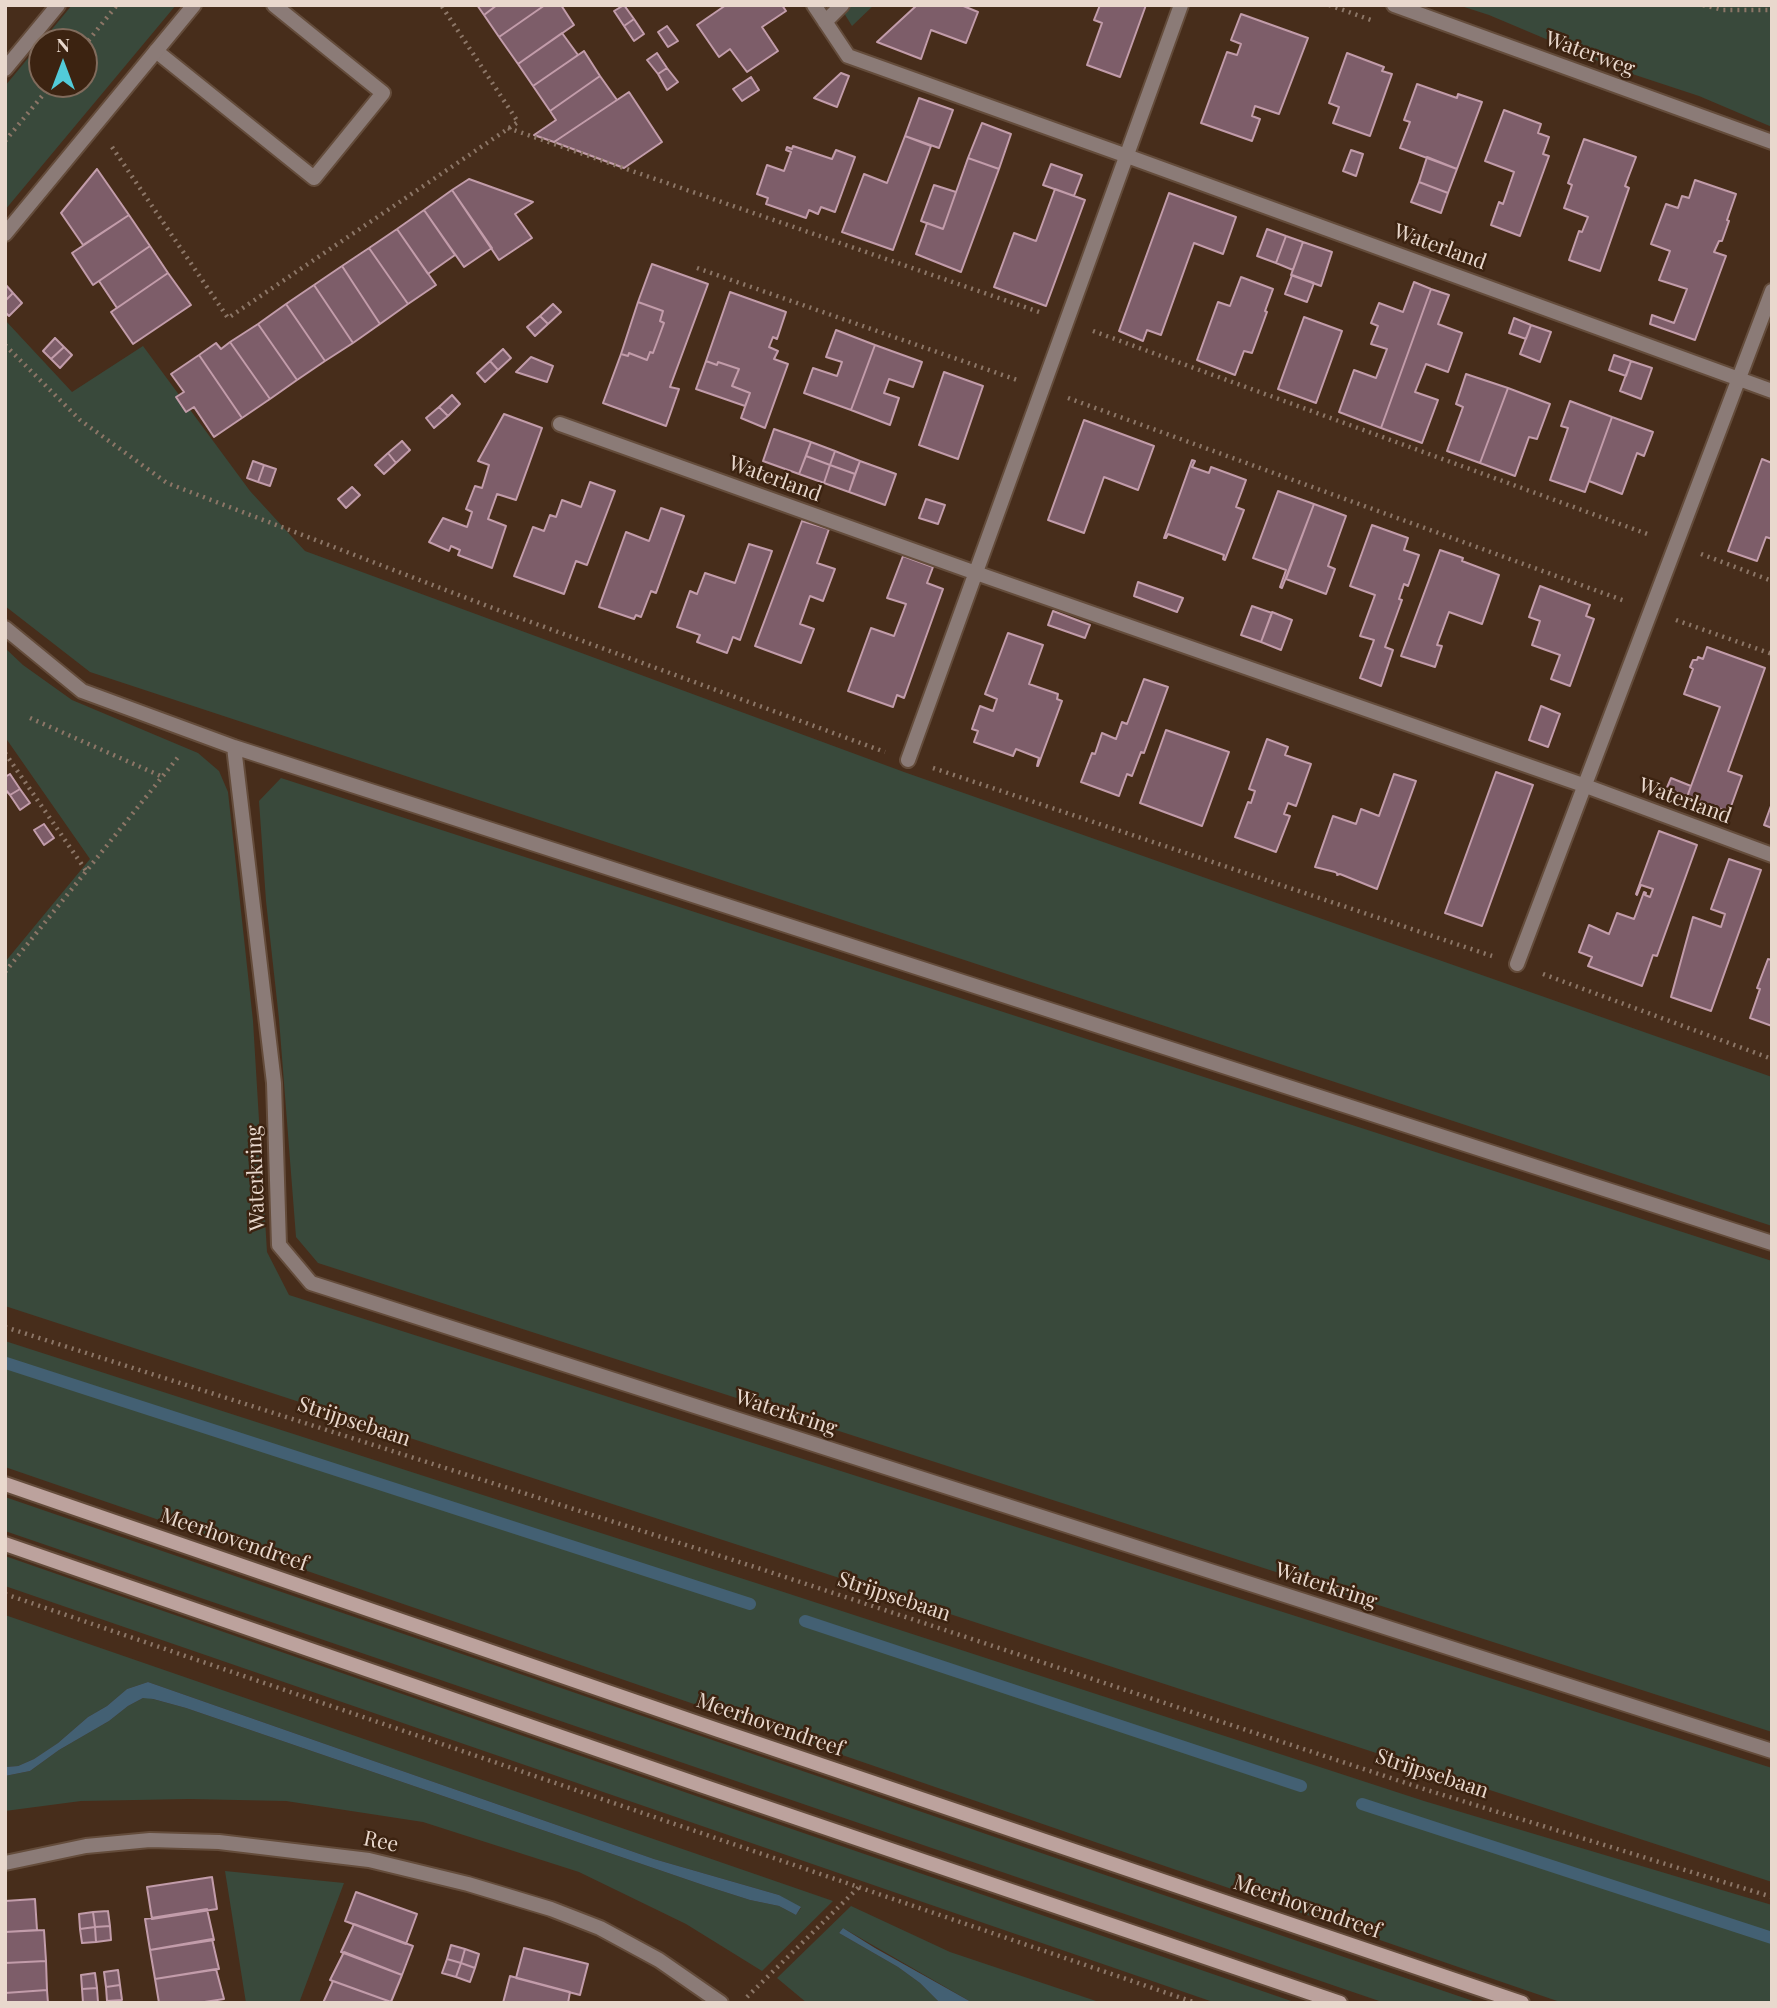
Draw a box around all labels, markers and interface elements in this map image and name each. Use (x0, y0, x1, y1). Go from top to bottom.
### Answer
street label: Waterweg (1542, 26, 1638, 82)
north arrow (28, 28, 98, 98)
text: N (56, 31, 70, 57)
street label: Waterland (1390, 219, 1490, 275)
street label: Waterland (725, 451, 825, 507)
street label: Waterland (1635, 773, 1735, 829)
street label: Waterkring (242, 1125, 270, 1231)
street label: Waterkring (732, 1385, 840, 1441)
street label: Strijpsebaan (294, 1392, 414, 1452)
street label: Meerhovendreef (157, 1503, 311, 1577)
street label: Waterkring (1272, 1558, 1380, 1614)
street label: Strijpsebaan (834, 1567, 954, 1627)
street label: Meerhovendreef (693, 1688, 847, 1762)
street label: Strijpsebaan (1372, 1744, 1492, 1804)
street label: Ree (361, 1826, 401, 1858)
street label: Meerhovendreef (1230, 1870, 1384, 1944)

